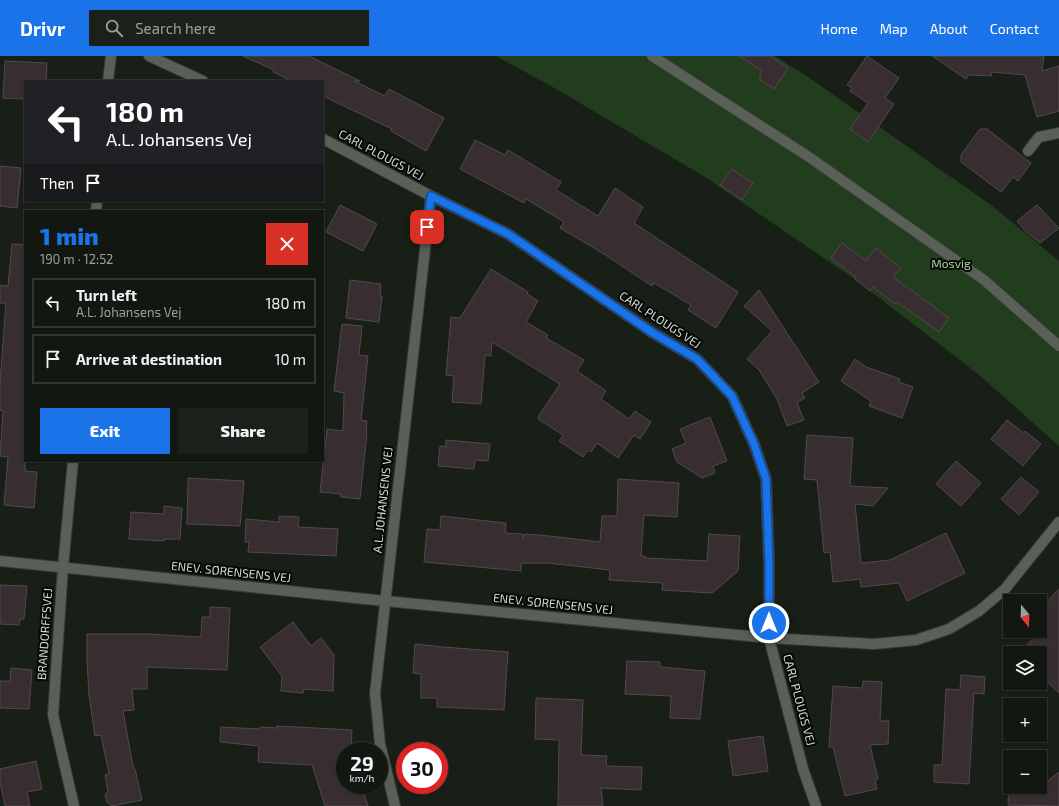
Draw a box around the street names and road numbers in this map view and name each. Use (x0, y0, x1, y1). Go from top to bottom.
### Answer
street label: CARL PLOUGS VEJ (337, 126, 426, 182)
street label: CARL PLOUGS VEJ (617, 288, 704, 351)
street label: A.L. JOHANSENS VEJ (369, 446, 395, 554)
street label: ENEV. SØRENSENS VEJ (170, 558, 292, 584)
street label: BRANDORFFSVEJ (34, 588, 54, 680)
street label: ENEV. SØRENSENS VEJ (492, 590, 614, 616)
street label: CARL PLOUGS VEJ (781, 652, 819, 747)

